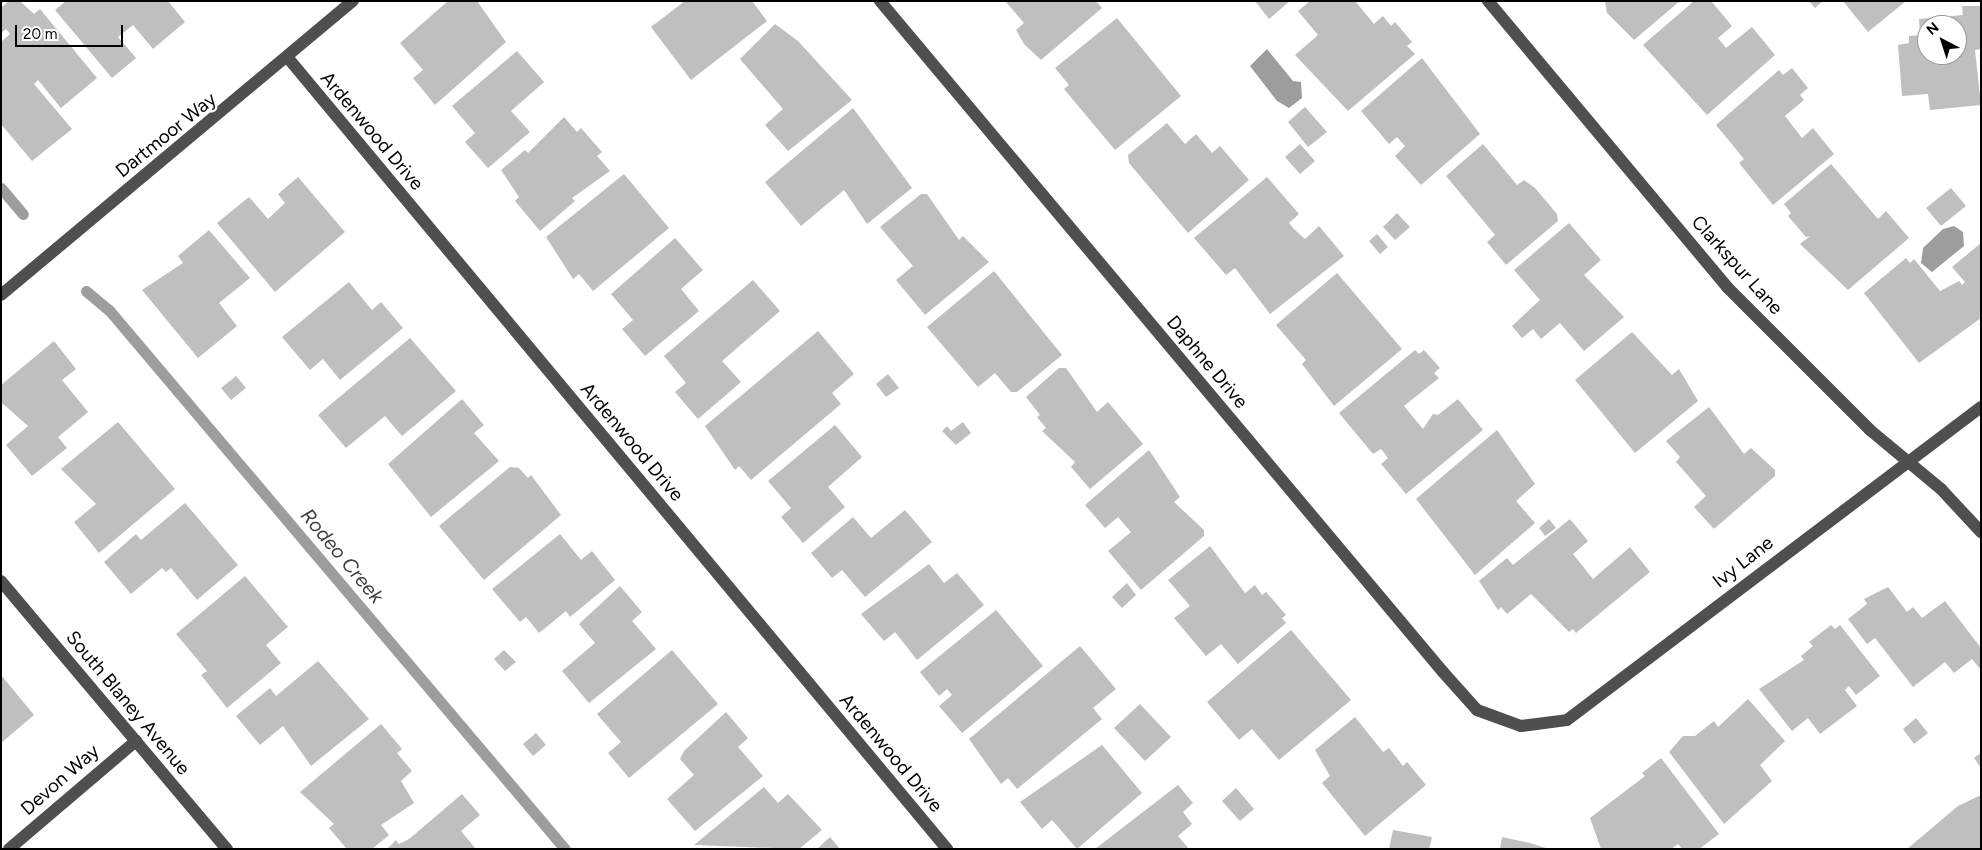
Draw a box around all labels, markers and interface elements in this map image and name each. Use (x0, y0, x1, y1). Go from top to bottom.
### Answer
scale bar (18, 15, 125, 47)
north arrow (1917, 15, 1967, 65)
text: N (1923, 19, 1942, 39)
text: 20 m (23, 25, 57, 43)
street label: Ardenwood Drive (316, 67, 428, 195)
street label: Dartmoor Way (111, 88, 221, 182)
street label: Clarkspur Lane (1687, 211, 1787, 319)
street label: Daphne Drive (1162, 311, 1252, 413)
street label: Ardenwood Drive (576, 378, 688, 506)
water label: Rodeo Creek (295, 504, 389, 608)
street label: Ivy Lane (1708, 531, 1778, 593)
street label: South Blaney Avenue (61, 626, 195, 780)
street label: Ardenwood Drive (835, 689, 947, 817)
street label: Devon Way (16, 740, 104, 820)

